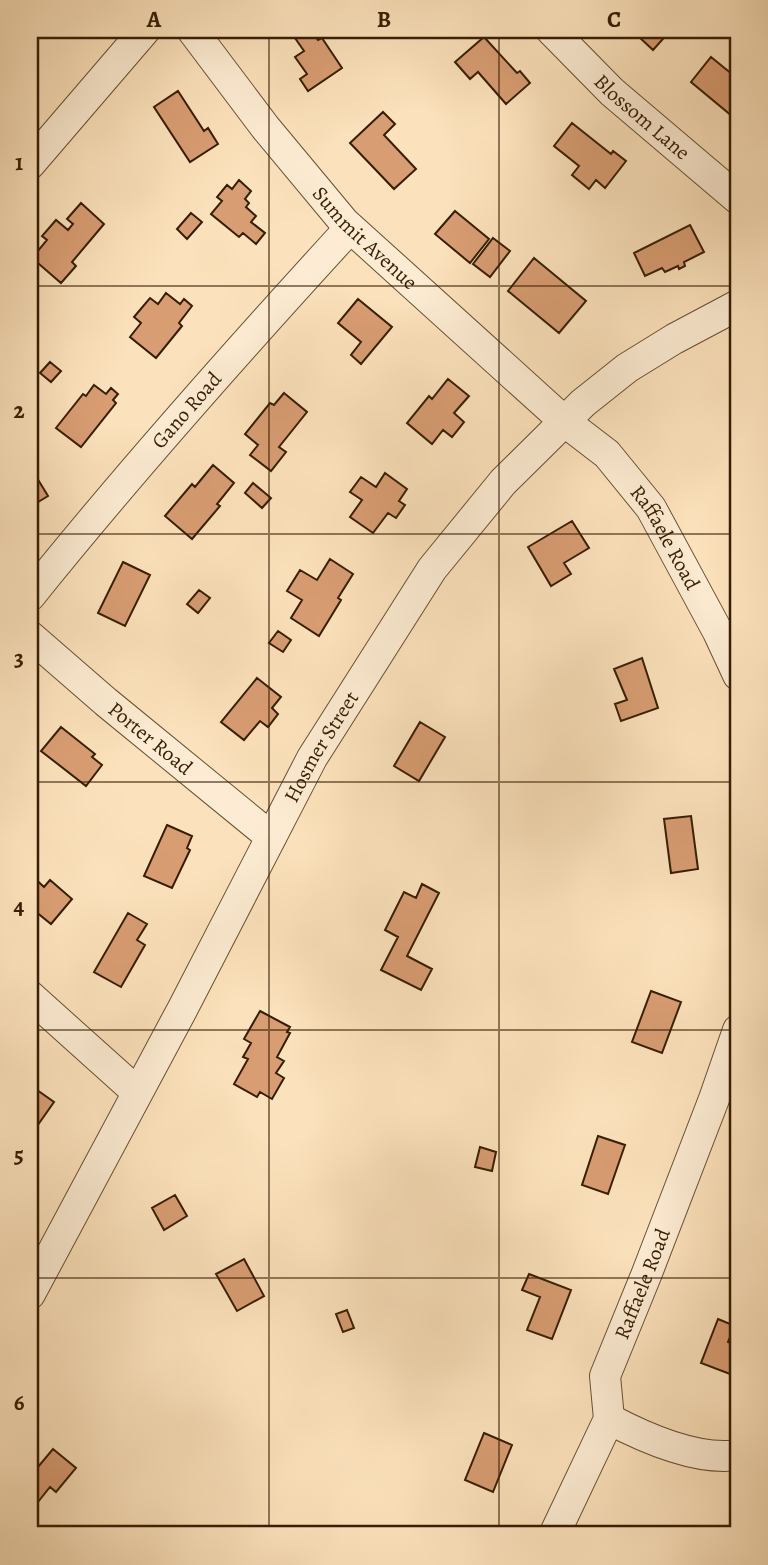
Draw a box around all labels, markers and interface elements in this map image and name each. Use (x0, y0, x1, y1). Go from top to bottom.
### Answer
text: A (146, 4, 162, 35)
text: B (377, 4, 391, 35)
text: C (607, 4, 621, 35)
street label: Blossom Lane (588, 68, 696, 166)
text: 1 (15, 147, 23, 178)
street label: Summit Avenue (306, 180, 424, 296)
street label: Gano Road (145, 365, 228, 454)
text: 2 (13, 395, 25, 426)
street label: Raffaele Road (624, 479, 707, 595)
text: 3 (14, 643, 24, 674)
street label: Hosmer Street (277, 686, 365, 807)
street label: Porter Road (102, 695, 199, 782)
text: 4 (14, 891, 25, 922)
text: 5 (14, 1139, 24, 1170)
street label: Raffaele Road (608, 1224, 677, 1343)
text: 6 (14, 1387, 25, 1418)

